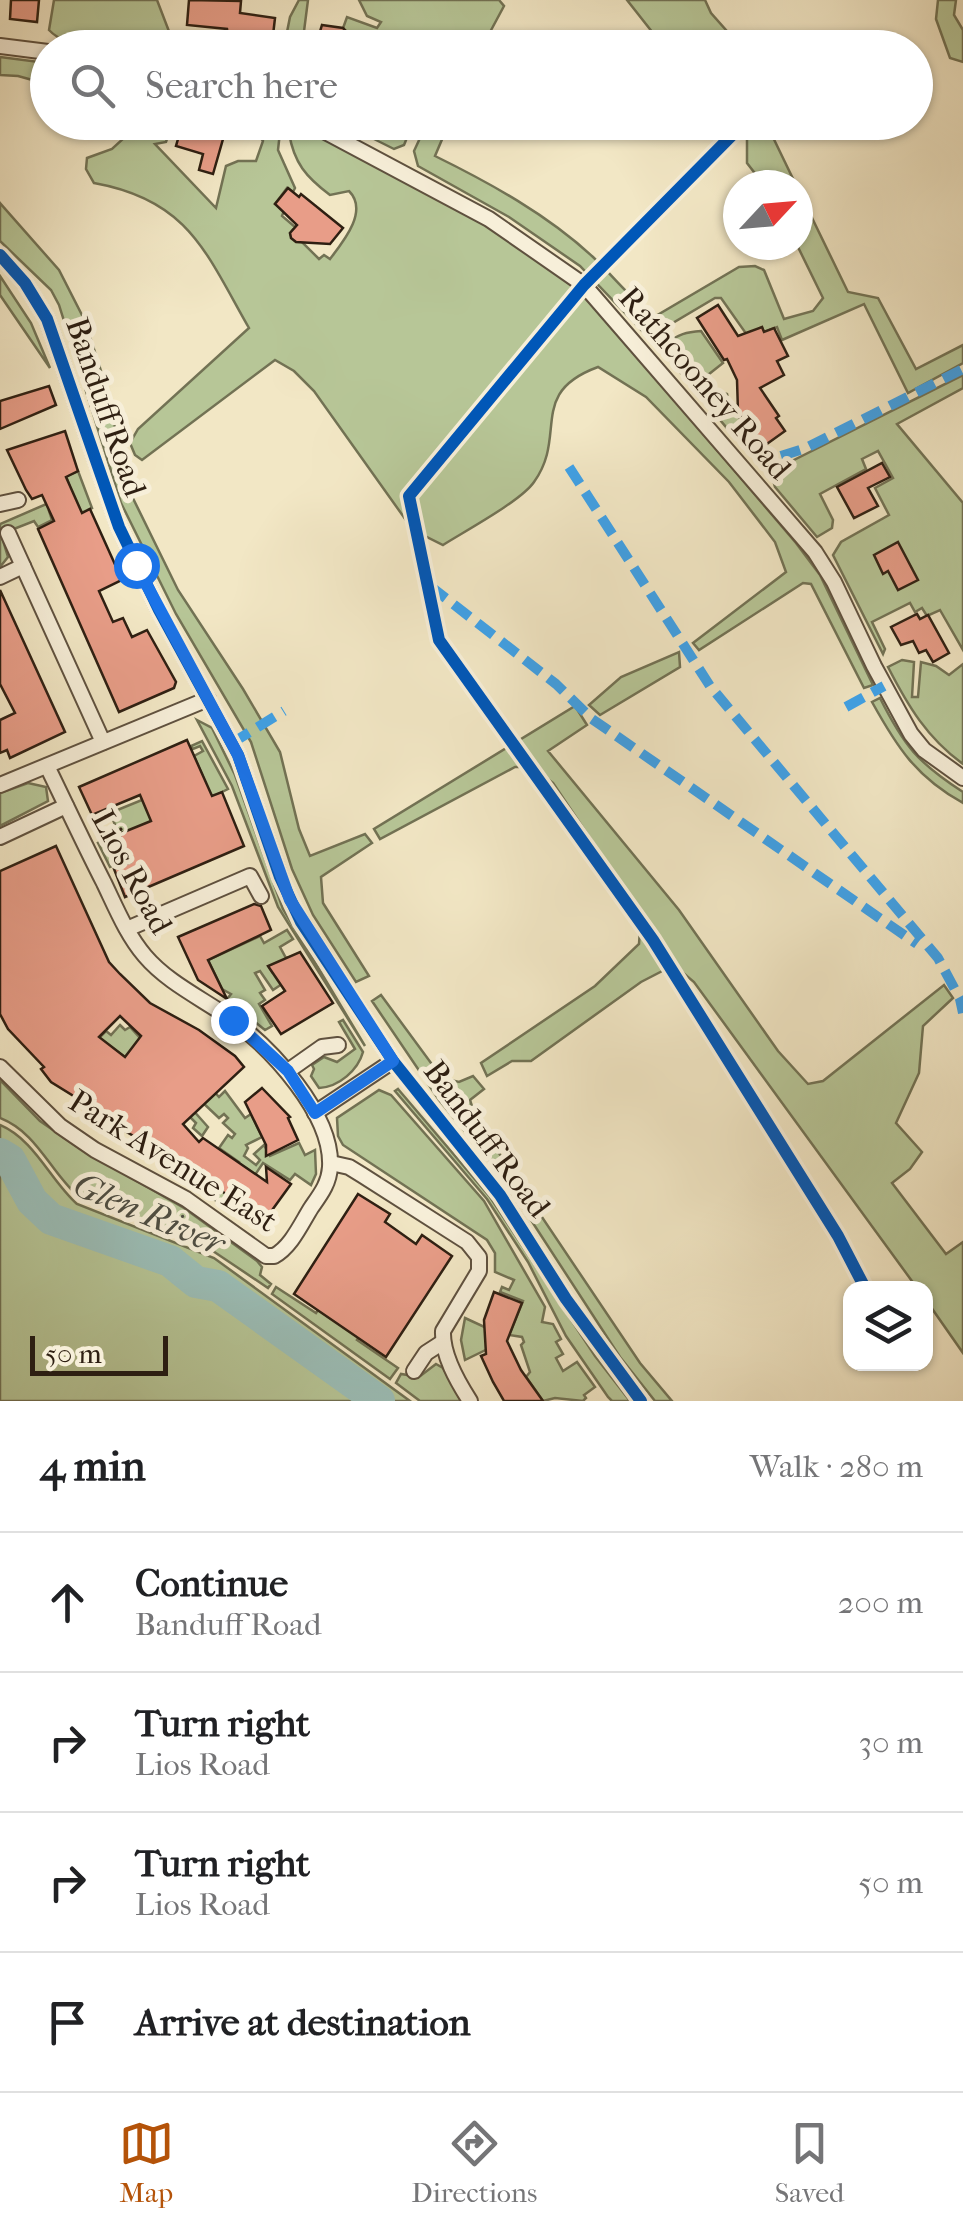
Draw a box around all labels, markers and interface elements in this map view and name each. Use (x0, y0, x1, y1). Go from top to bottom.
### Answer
search box (30, 30, 933, 140)
icon: search (65, 58, 120, 113)
text: Search here (145, 63, 338, 108)
north arrow (723, 170, 813, 260)
street label: Rathcooney Road (611, 279, 799, 487)
street label: Banduff Road (58, 313, 154, 502)
route start (114, 543, 160, 589)
street label: Lios Road (84, 804, 180, 941)
route end (211, 998, 257, 1044)
street label: Banduff Road (416, 1053, 558, 1225)
street label: Park Avenue East (62, 1082, 284, 1240)
water label: Glen River (67, 1164, 233, 1265)
map controls (843, 1281, 933, 1371)
button: layers (843, 1281, 933, 1371)
scale bar (30, 1331, 168, 1376)
text: 50 m (45, 1337, 102, 1370)
text: 4 min (40, 1442, 146, 1491)
text: Walk · 280 m (750, 1448, 923, 1485)
text: Continue (135, 1561, 288, 1606)
icon: ahead (40, 1575, 95, 1630)
text: 200 m (838, 1584, 923, 1621)
text: Banduff Road (135, 1606, 321, 1643)
text: Turn right (135, 1701, 310, 1746)
icon: right (40, 1715, 95, 1770)
text: 30 m (859, 1724, 923, 1761)
text: Lios Road (135, 1746, 270, 1783)
text: Turn right (135, 1841, 310, 1886)
icon: right (40, 1855, 95, 1910)
text: 50 m (858, 1864, 923, 1901)
text: Lios Road (135, 1886, 270, 1923)
icon: arrive (40, 1995, 95, 2050)
text: Arrive at destination (135, 2000, 471, 2045)
tab: Map (119, 2116, 174, 2209)
tab: Directions (411, 2116, 537, 2209)
tab: Saved (775, 2116, 844, 2209)

